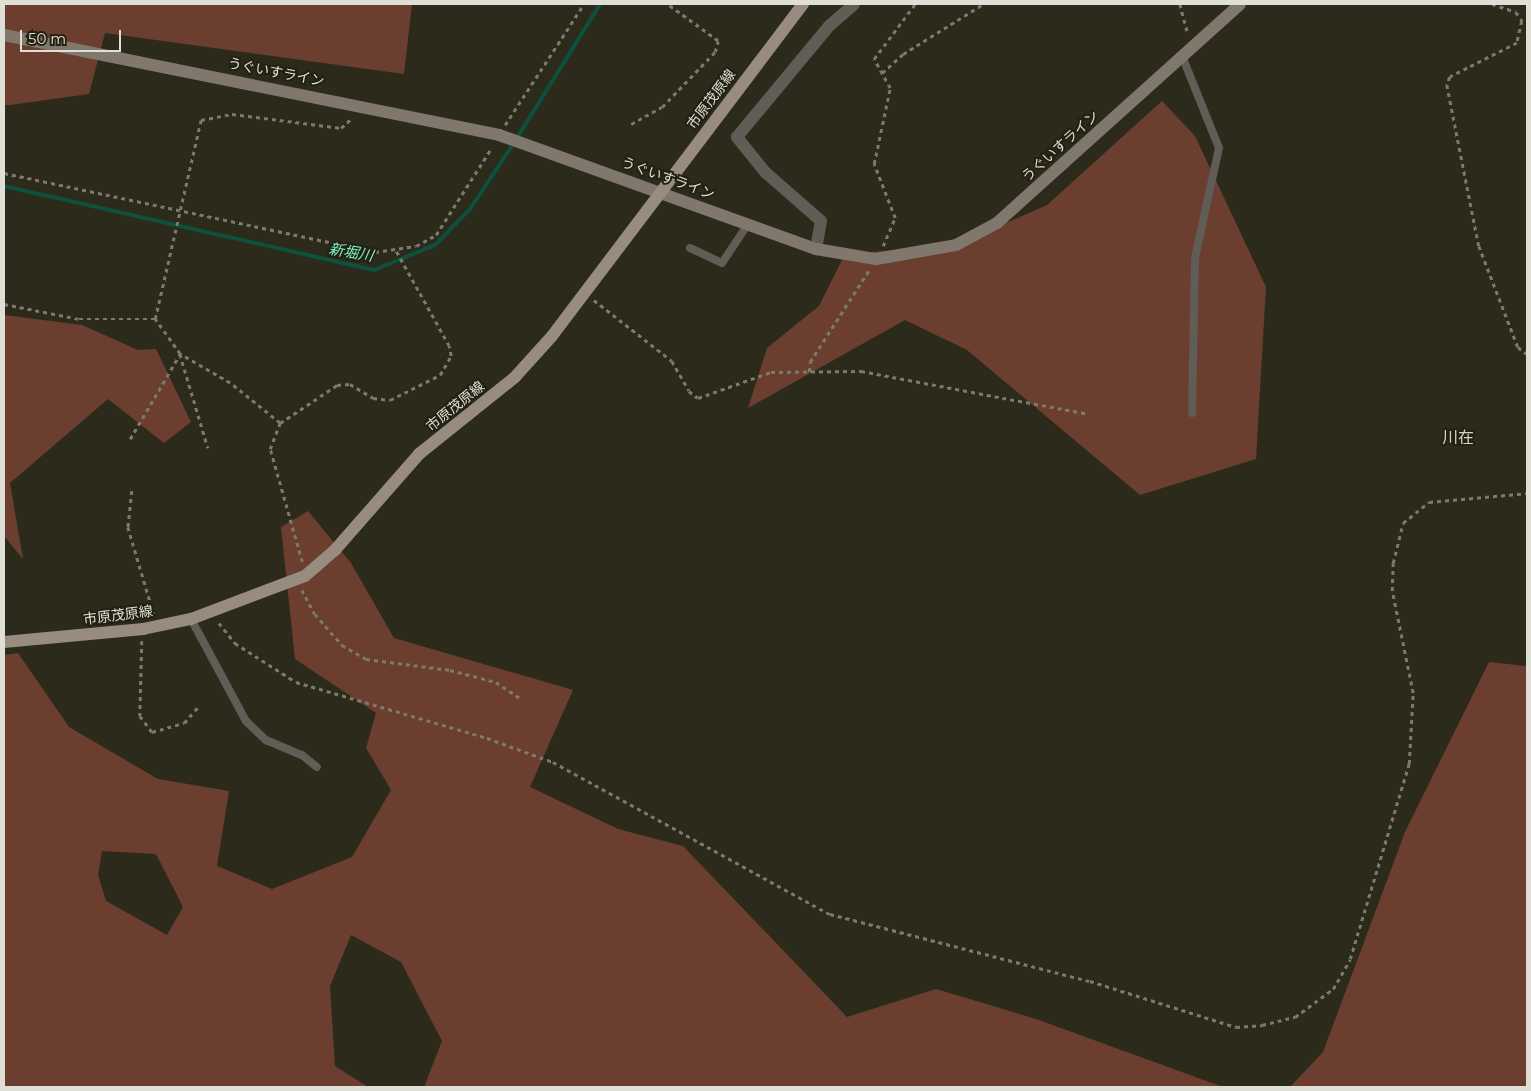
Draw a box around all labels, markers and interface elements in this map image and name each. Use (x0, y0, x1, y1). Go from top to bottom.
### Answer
scale bar (22, 20, 124, 52)
text: 50 m (28, 29, 66, 48)
street label: うぐいすライン (226, 54, 326, 90)
street label: 市原茂原線 (683, 66, 739, 132)
street label: うぐいすライン (1018, 107, 1102, 185)
street label: うぐいすライン (619, 153, 717, 203)
water label: 新堀川 (327, 239, 375, 265)
street label: 市原茂原線 (423, 377, 487, 435)
district label: 川在 (1442, 428, 1474, 448)
street label: 市原茂原線 (82, 602, 154, 628)

